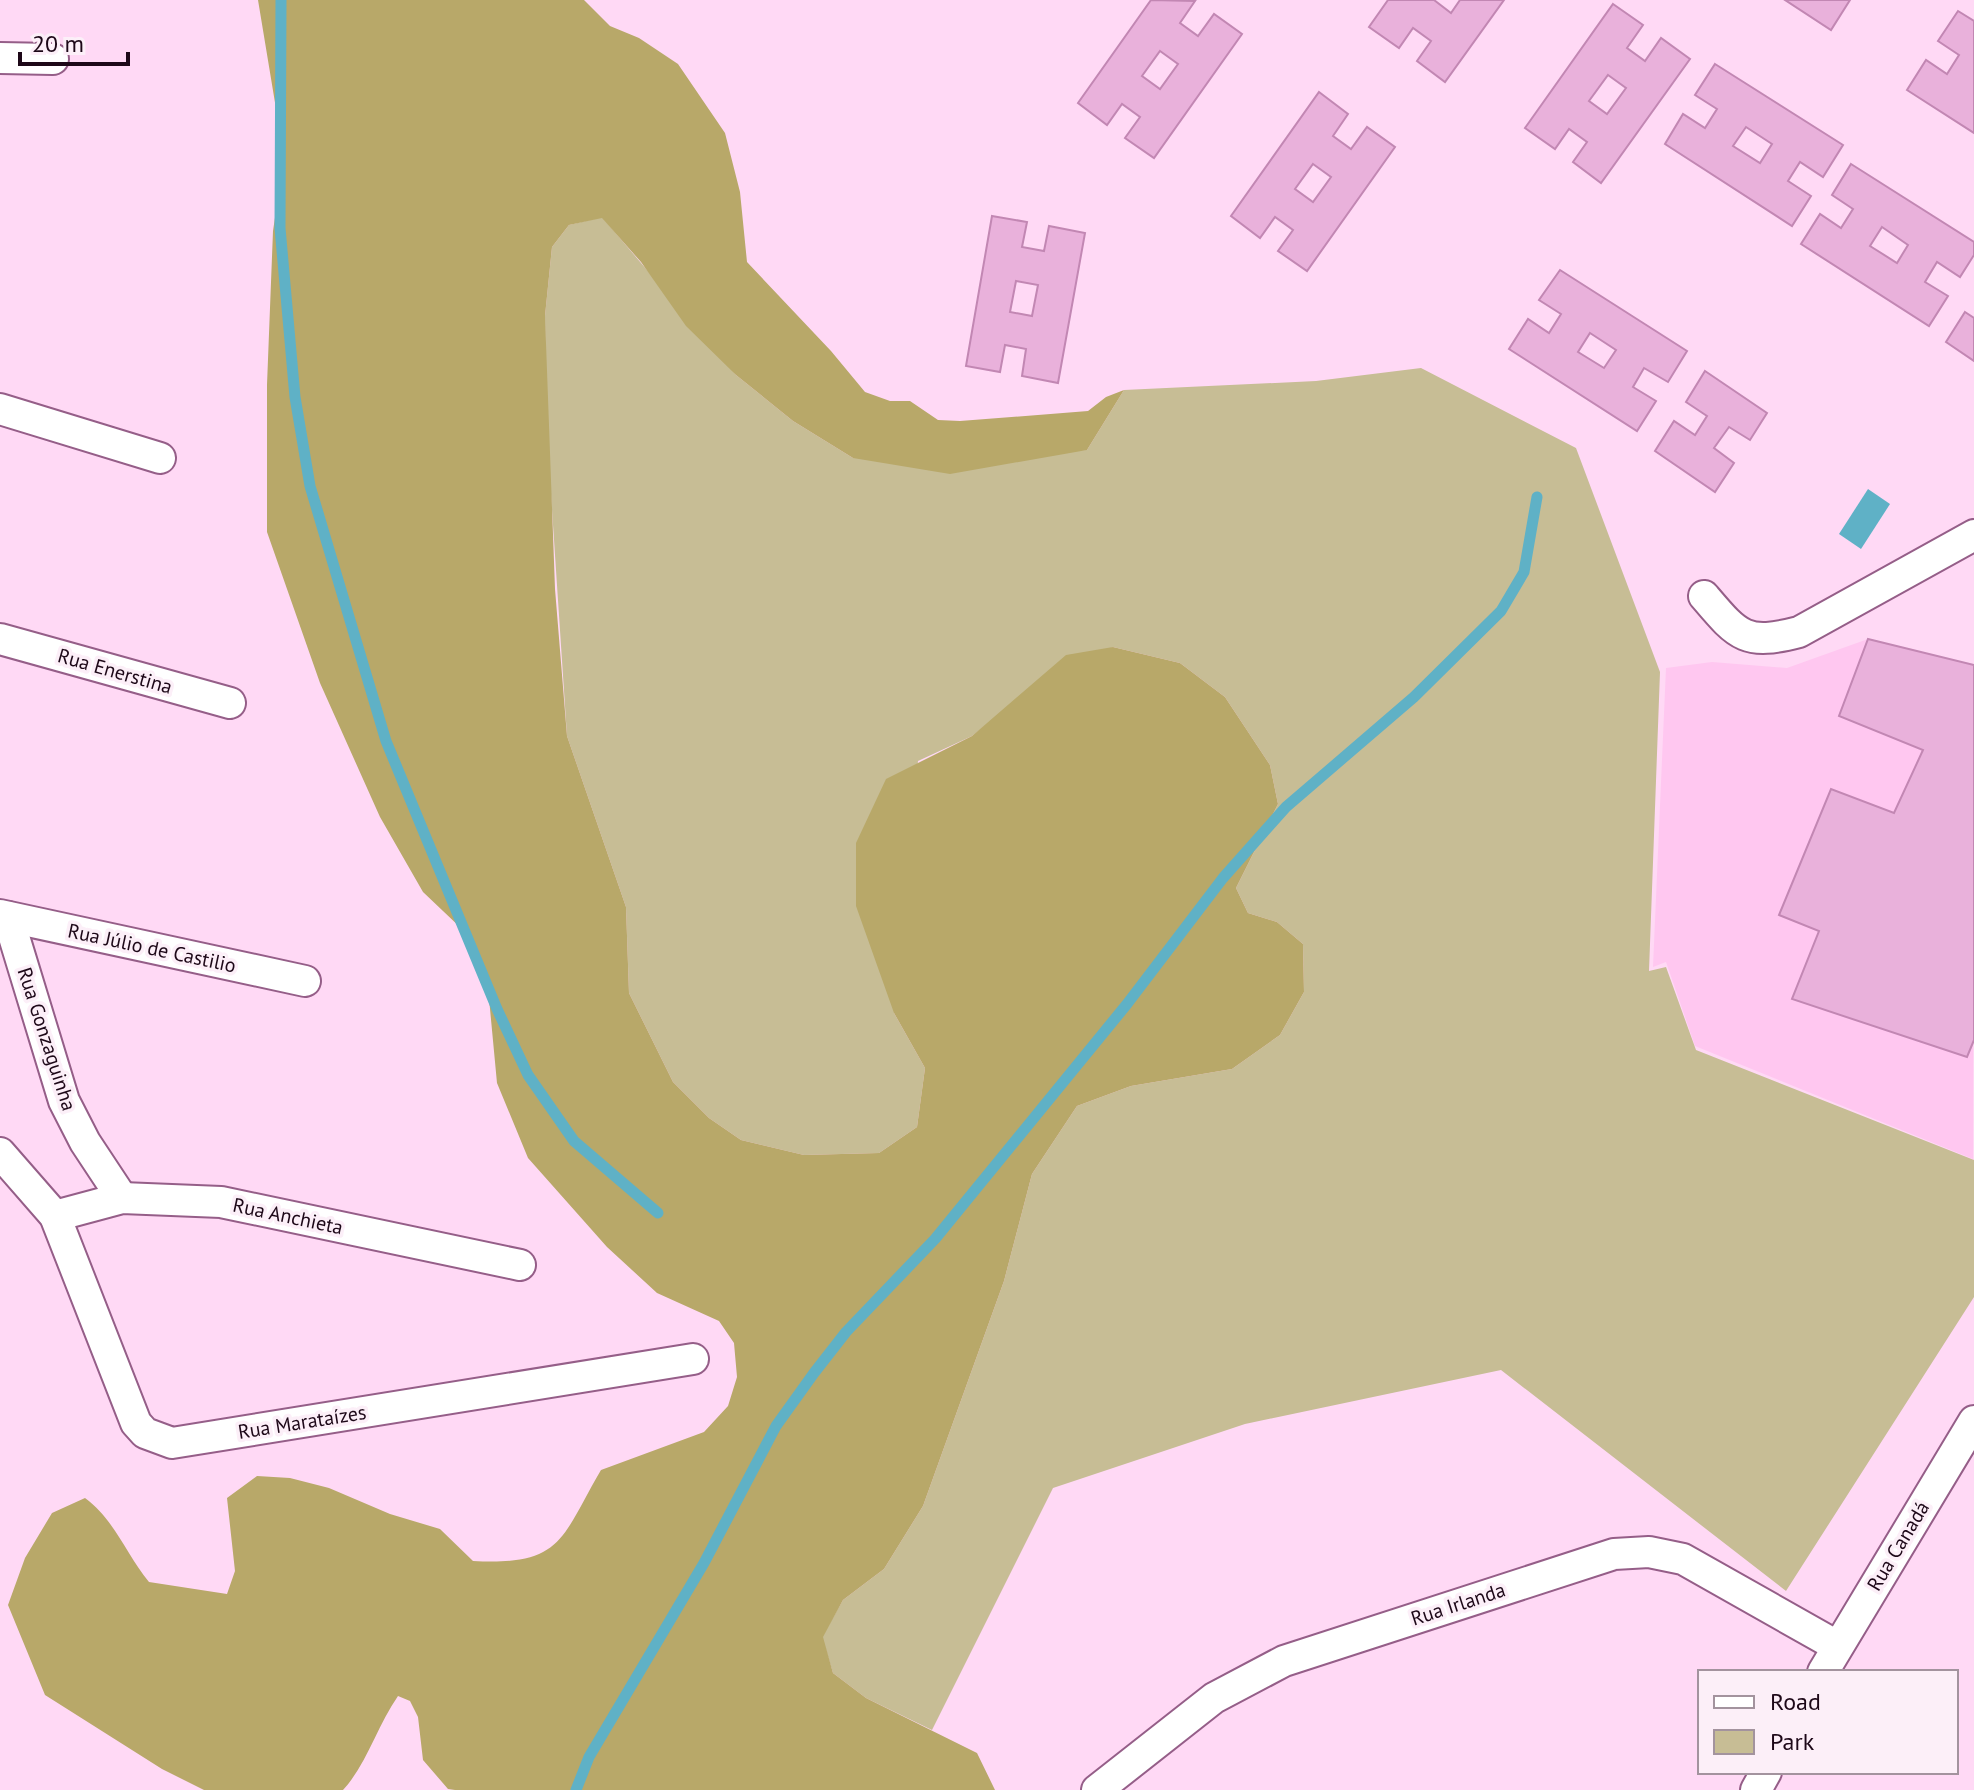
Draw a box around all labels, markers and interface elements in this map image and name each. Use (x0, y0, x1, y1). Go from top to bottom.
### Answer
scale bar (20, 16, 128, 66)
text: 20 m (32, 28, 84, 59)
street label: Rua Enerstina (55, 642, 175, 700)
street label: Rua Júlio de Castilio (65, 917, 239, 979)
street label: Rua Gonzaguinha (12, 964, 82, 1114)
street label: Rua Anchieta (231, 1192, 345, 1240)
street label: Rua Marataízes (236, 1399, 368, 1445)
street label: Rua Canadá (1861, 1496, 1935, 1596)
street label: Rua Irlanda (1407, 1577, 1509, 1631)
legend (1698, 1670, 1958, 1774)
text: Road (1770, 1686, 1821, 1717)
text: Park (1770, 1726, 1815, 1757)

